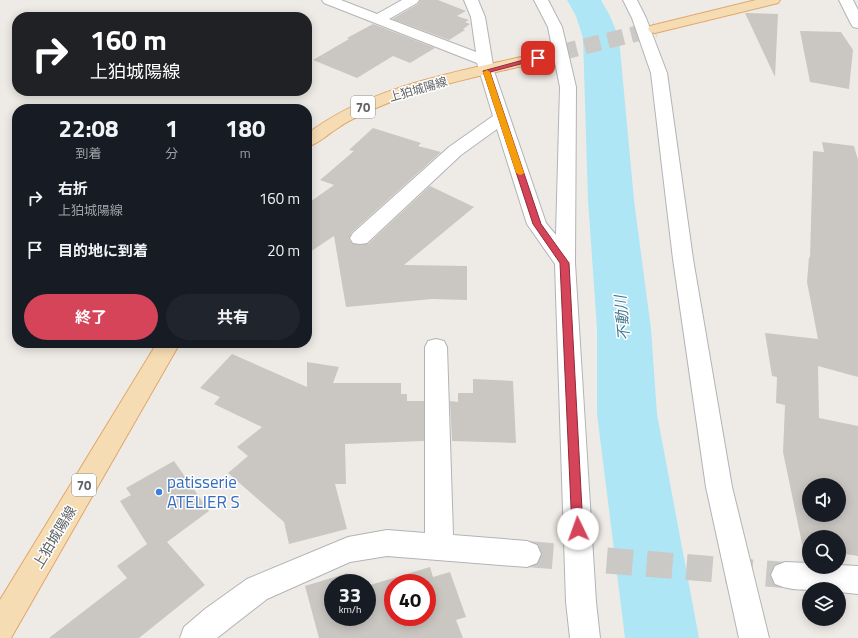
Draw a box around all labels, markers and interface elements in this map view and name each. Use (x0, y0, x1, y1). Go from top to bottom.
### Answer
text: 160 m (90, 18, 167, 61)
icon: right (24, 28, 76, 80)
pin (521, 41, 555, 75)
icon: arrive (527, 47, 549, 69)
text: 上狛城陽線 (90, 58, 180, 85)
street label: 上狛城陽線 (387, 72, 449, 106)
road number: 70 (351, 96, 375, 118)
text: 22:08 (59, 110, 118, 146)
text: 1 (165, 110, 179, 146)
text: 180 (225, 110, 265, 146)
text: 到着 (76, 143, 102, 163)
text: 分 (165, 143, 178, 163)
text: m (240, 143, 251, 163)
text: 右折 (58, 177, 88, 200)
icon: right (24, 187, 46, 209)
text: 160 m (259, 187, 300, 210)
text: 上狛城陽線 (58, 200, 123, 220)
icon: arrive (24, 239, 46, 261)
text: 目的地に到着 (58, 239, 148, 262)
text: 20 m (267, 239, 300, 262)
water label: 不動川 (608, 293, 635, 341)
button: 終了 (24, 294, 158, 340)
button: 共有 (166, 294, 300, 340)
place label: patisserie ATELIER S (167, 469, 240, 515)
road number: 70 (72, 474, 96, 496)
map controls (802, 478, 846, 626)
button: sound (802, 478, 846, 522)
marker: patisserie ATELIER S (154, 487, 164, 497)
street label: 上狛城陽線 (27, 502, 81, 572)
position arrow (557, 508, 599, 550)
button: search (802, 530, 846, 574)
speed limit sign: 40 (384, 574, 436, 626)
text: 33 (339, 579, 361, 610)
button: layers (802, 582, 846, 626)
text: km/h (339, 602, 361, 617)

